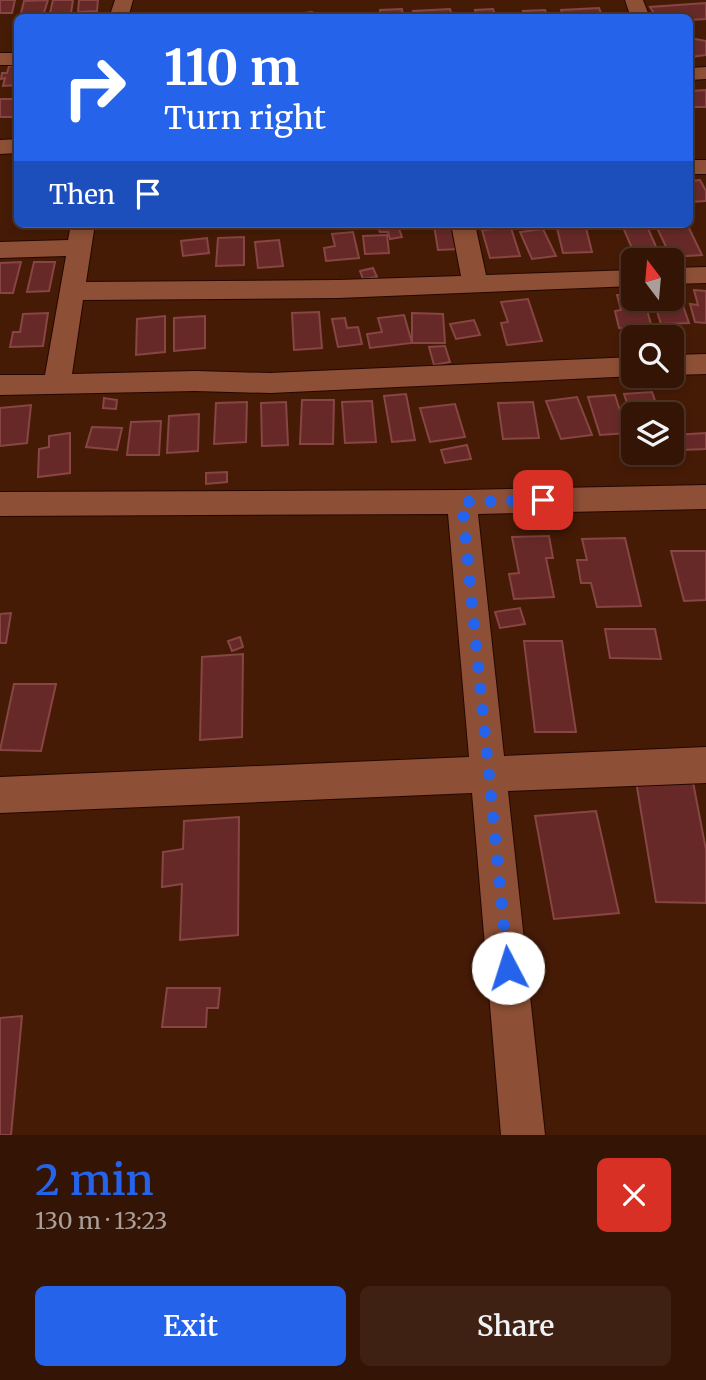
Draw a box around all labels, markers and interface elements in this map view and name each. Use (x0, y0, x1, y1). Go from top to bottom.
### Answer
text: 110 m (164, 37, 299, 98)
icon: right (49, 42, 140, 133)
text: Turn right (164, 98, 326, 138)
icon: arrive (129, 175, 167, 213)
text: Then (49, 178, 115, 211)
north arrow (621, 248, 684, 312)
map controls (621, 248, 684, 465)
button: search (621, 325, 684, 388)
button: layers (621, 402, 684, 465)
pin (513, 470, 573, 530)
icon: arrive (524, 481, 562, 519)
position arrow (471, 931, 545, 1005)
text: 2 min (35, 1154, 154, 1206)
button: close (597, 1158, 671, 1232)
text: 130 m · 13:23 (35, 1206, 167, 1235)
button: Exit (35, 1286, 346, 1366)
button: Share (360, 1286, 671, 1366)

